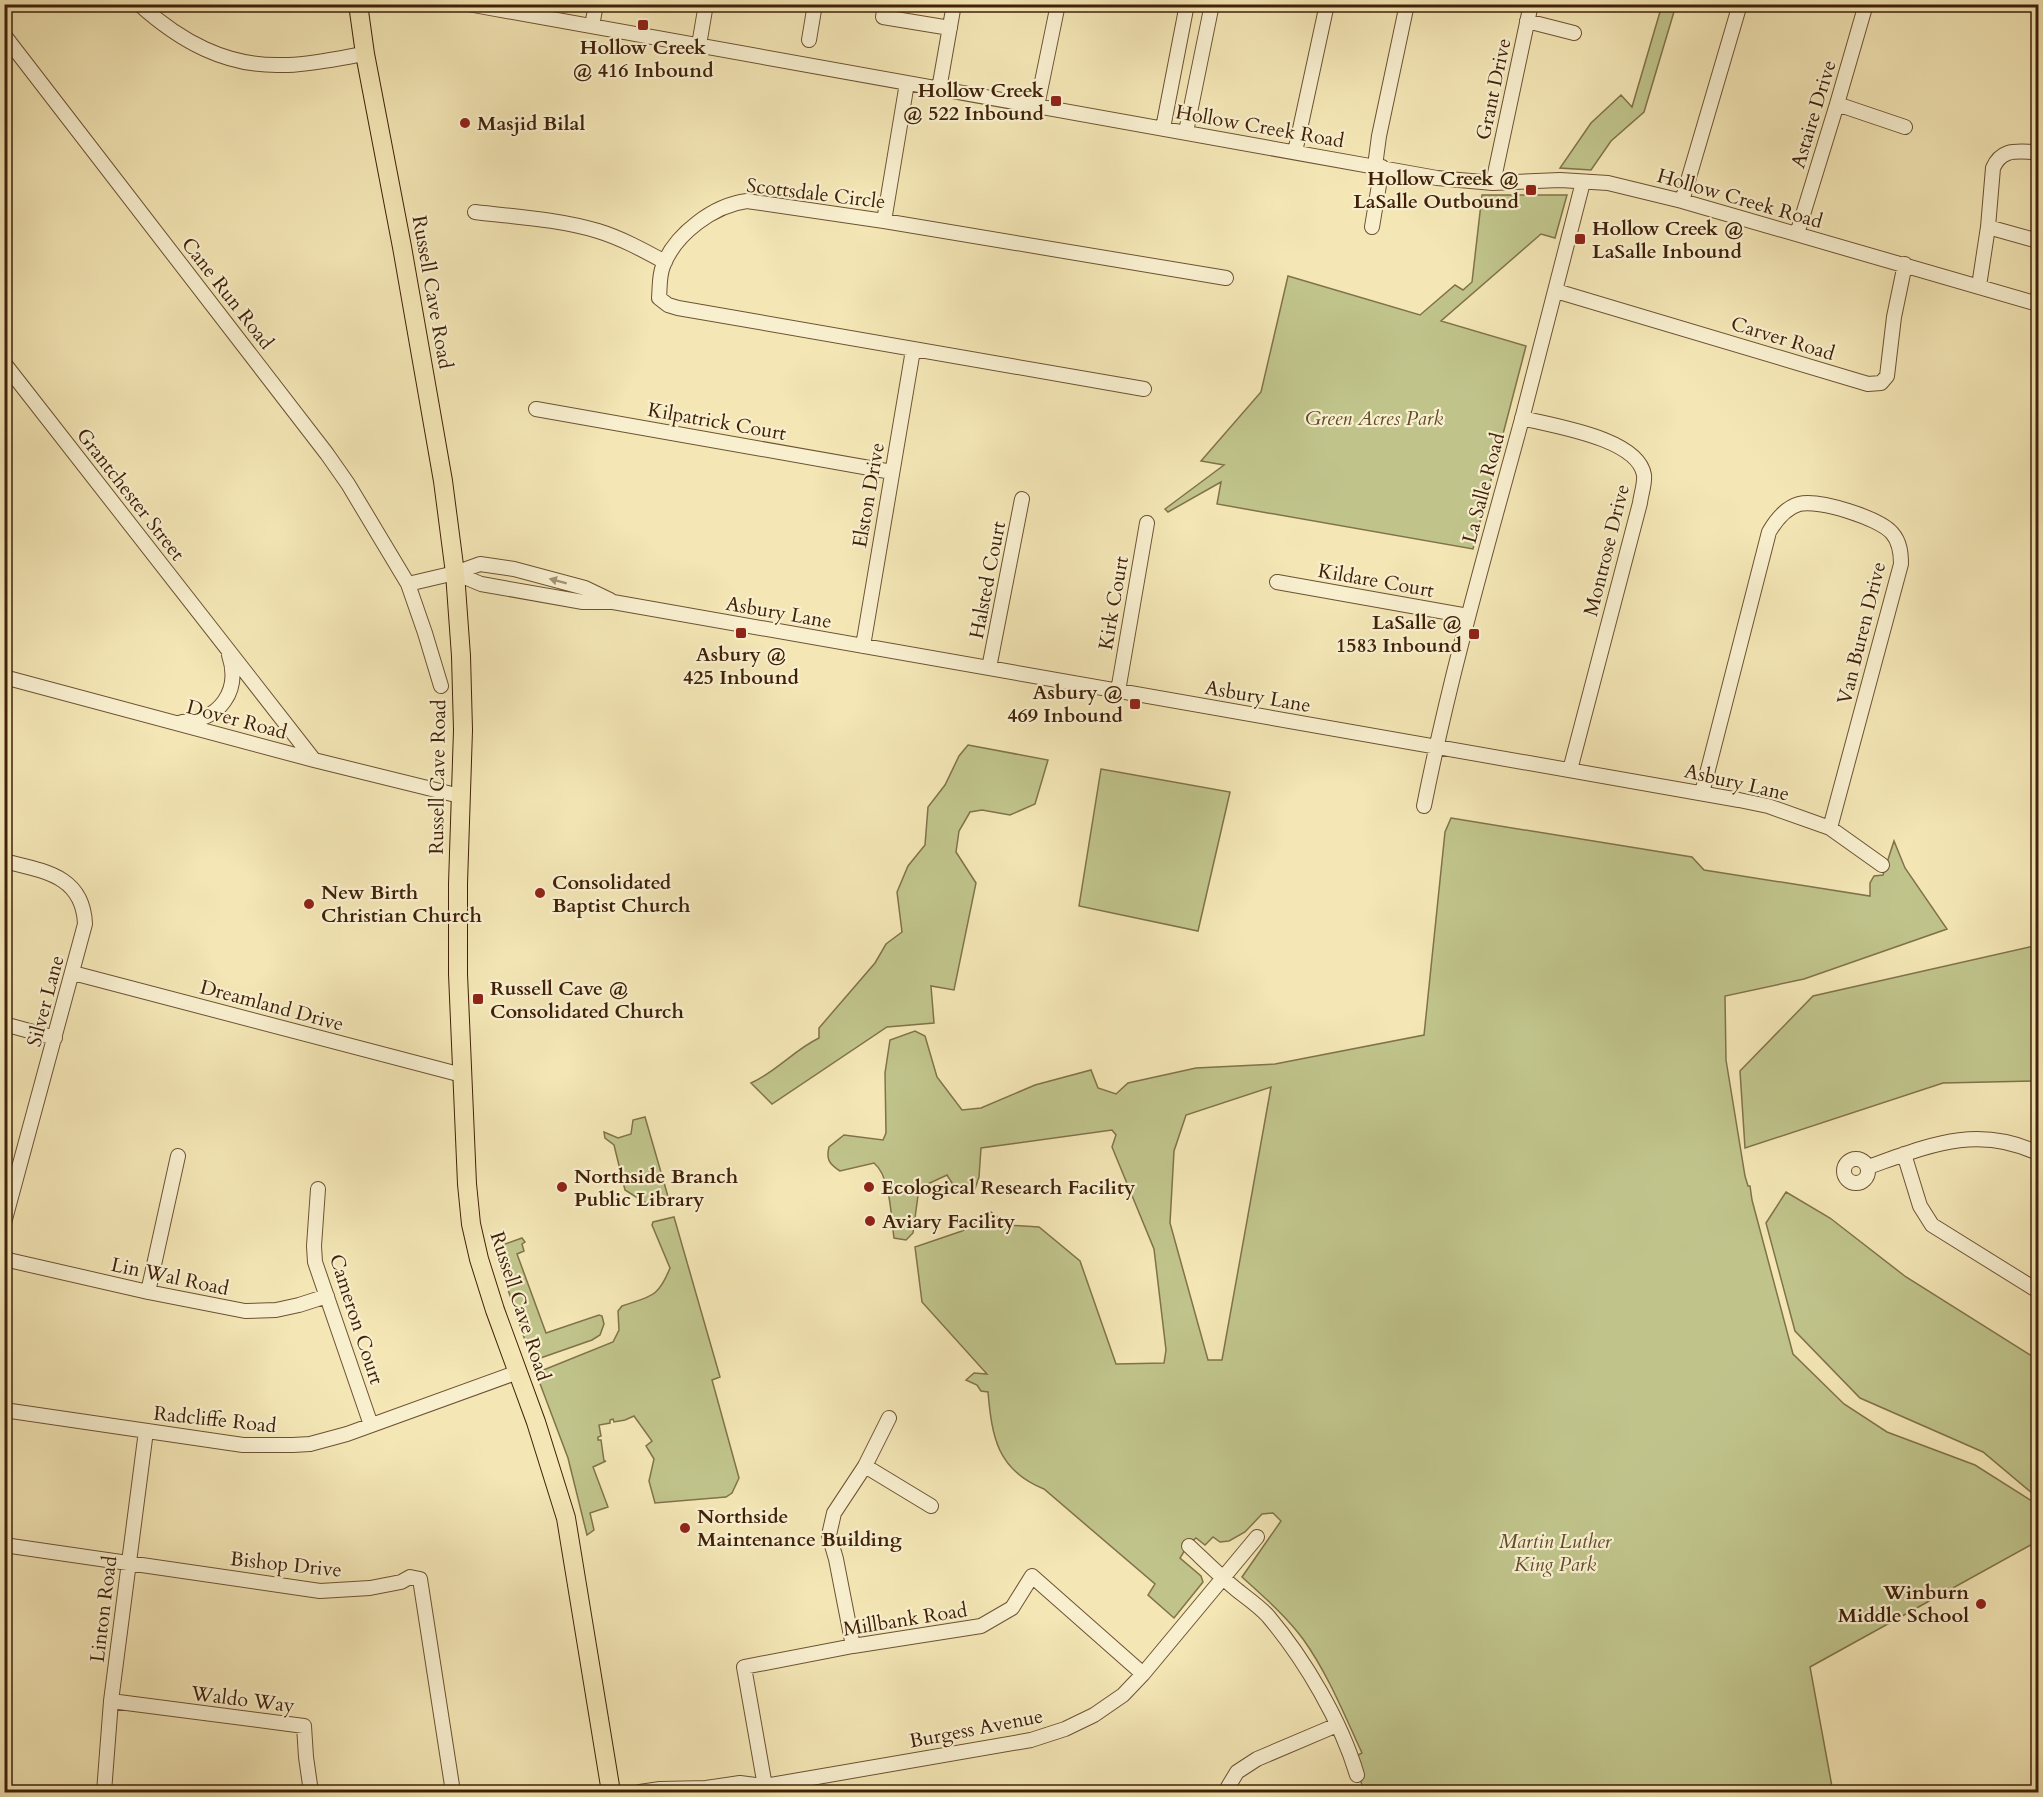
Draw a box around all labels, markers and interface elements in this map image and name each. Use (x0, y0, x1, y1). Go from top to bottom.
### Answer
marker: Hollow Creek @ 416 Inbound (636, 18, 650, 32)
place label: Hollow Creek @ 416 Inbound (572, 34, 714, 84)
street label: Grant Drive (1470, 36, 1517, 142)
street label: Astaire Drive (1784, 57, 1843, 171)
place label: Hollow Creek @ 522 Inbound (903, 77, 1045, 127)
marker: Hollow Creek @ 522 Inbound (1049, 94, 1063, 108)
street label: Hollow Creek Road (1174, 98, 1347, 155)
place label: Masjid Bilal (477, 110, 585, 137)
marker: Masjid Bilal (458, 116, 472, 130)
street label: Hollow Creek Road (1654, 162, 1826, 235)
place label: Hollow Creek @ LaSalle Outbound (1353, 165, 1520, 215)
street label: Scottsdale Circle (745, 172, 887, 215)
marker: Hollow Creek @ LaSalle Outbound (1524, 183, 1538, 197)
street label: Russell Cave Road (406, 213, 459, 371)
place label: Hollow Creek @ LaSalle Inbound (1592, 215, 1744, 265)
street label: Cane Run Road (175, 232, 280, 355)
marker: Hollow Creek @ LaSalle Inbound (1573, 232, 1587, 246)
street label: Carver Road (1728, 310, 1838, 367)
street label: Kilpatrick Court (646, 396, 789, 447)
park label: Green Acres Park (1305, 405, 1443, 432)
street label: Grantchester Street (70, 422, 191, 567)
street label: La Salle Road (1456, 430, 1511, 546)
street label: Elston Drive (846, 440, 891, 550)
street label: Montrose Drive (1577, 481, 1636, 619)
street label: Halsted Court (963, 518, 1012, 641)
street label: Kirk Court (1092, 554, 1135, 652)
street label: Kildare Court (1316, 557, 1437, 604)
street label: Van Buren Drive (1831, 559, 1892, 707)
one-way arrow (549, 575, 568, 585)
street label: Asbury Lane (724, 590, 834, 635)
place label: LaSalle @ 1583 Inbound (1336, 609, 1463, 659)
marker: Asbury @ 425 Inbound (734, 626, 748, 640)
marker: LaSalle @ 1583 Inbound (1467, 627, 1481, 641)
place label: Asbury @ 425 Inbound (683, 641, 800, 691)
street label: Asbury Lane (1203, 674, 1313, 719)
place label: Asbury @ 469 Inbound (1007, 679, 1124, 729)
street label: Dover Road (184, 693, 290, 746)
marker: Asbury @ 469 Inbound (1128, 697, 1142, 711)
street label: Russell Cave Road (423, 699, 452, 855)
street label: Asbury Lane (1682, 757, 1792, 808)
place label: Consolidated Baptist Church (552, 869, 691, 919)
place label: New Birth Christian Church (321, 879, 482, 929)
marker: Consolidated Baptist Church (533, 886, 547, 900)
marker: New Birth Christian Church (302, 897, 316, 911)
street label: Silver Lane (20, 952, 71, 1050)
street label: Dreamland Drive (197, 973, 347, 1038)
place label: Russell Cave @ Consolidated Church (490, 975, 685, 1025)
marker: Russell Cave @ Consolidated Church (471, 992, 485, 1006)
place label: Northside Branch Public Library (574, 1163, 739, 1213)
place label: Ecological Research Facility (881, 1174, 1136, 1201)
marker: Northside Branch Public Library (555, 1180, 569, 1194)
marker: Ecological Research Facility (862, 1180, 876, 1194)
place label: Aviary Facility (882, 1208, 1016, 1235)
marker: Aviary Facility (863, 1214, 877, 1228)
street label: Russell Cave Road (484, 1228, 557, 1385)
street label: Lin Wal Road (109, 1251, 232, 1302)
street label: Cameron Court (323, 1251, 391, 1388)
street label: Radcliffe Road (152, 1400, 278, 1439)
place label: Northside Maintenance Building (697, 1503, 902, 1553)
marker: Northside Maintenance Building (678, 1521, 692, 1535)
park label: Martin Luther King Park (1499, 1528, 1613, 1578)
street label: Bishop Drive (229, 1545, 343, 1584)
street label: Linton Road (84, 1554, 123, 1664)
place label: Winburn Middle School (1838, 1579, 1969, 1629)
street label: Millbank Road (841, 1596, 969, 1643)
marker: Winburn Middle School (1974, 1597, 1988, 1611)
street label: Waldo Way (189, 1680, 297, 1719)
street label: Burgess Avenue (907, 1702, 1045, 1755)

